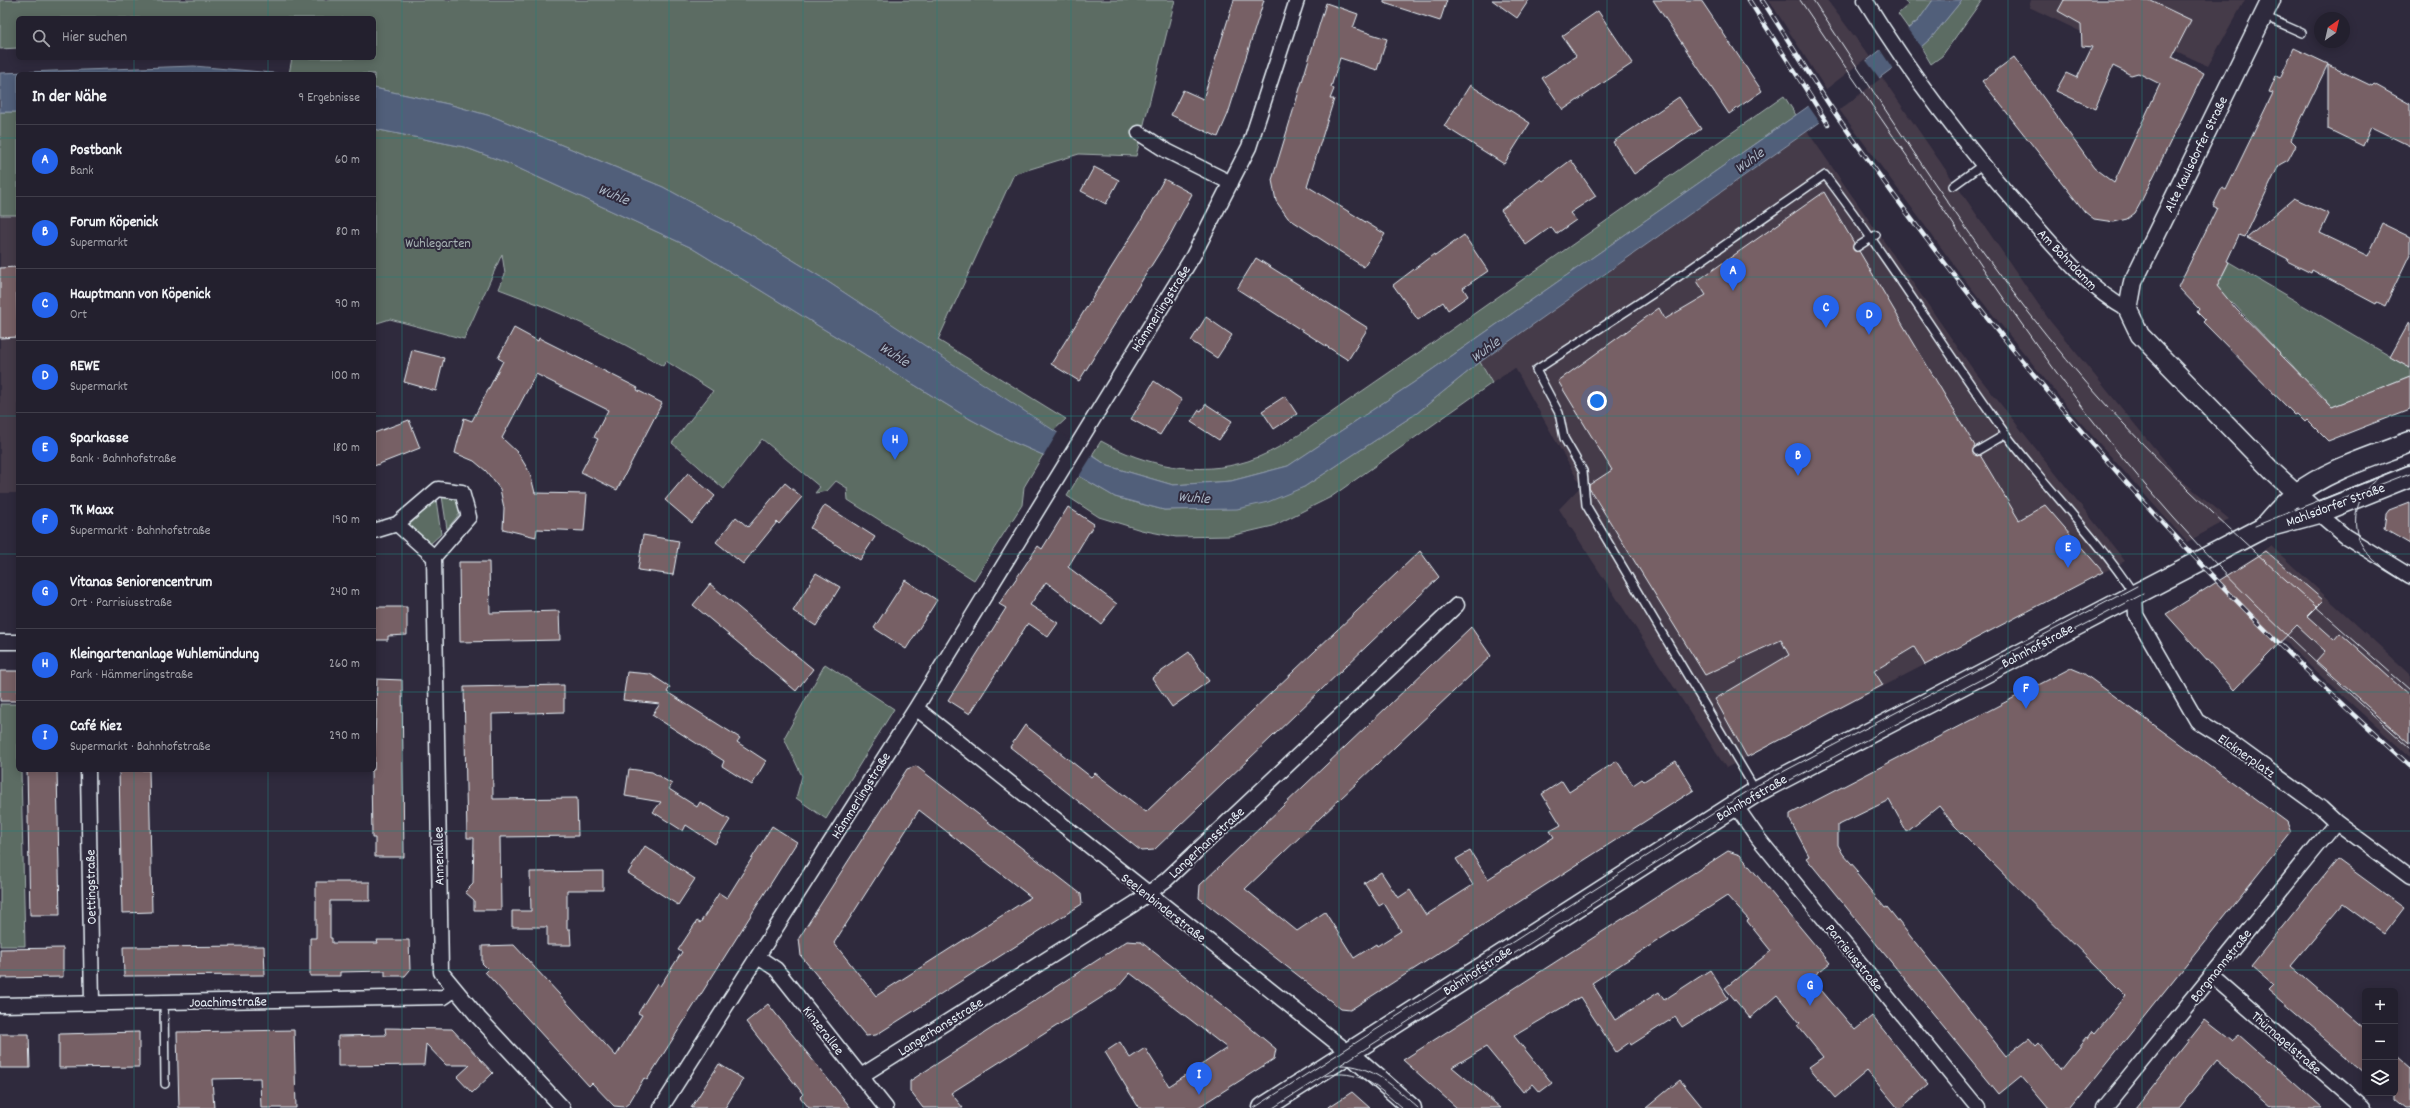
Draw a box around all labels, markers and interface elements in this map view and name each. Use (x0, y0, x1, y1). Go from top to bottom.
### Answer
north arrow (2314, 12, 2350, 48)
search box (16, 16, 376, 60)
icon: search (30, 27, 52, 49)
text: Hier suchen (62, 27, 127, 49)
text: In der Nähe (32, 86, 107, 110)
text: 9 Ergebnisse (298, 89, 360, 108)
street label: Alte Kaulsdorfer Straße (2160, 93, 2234, 216)
text: Postbank (70, 140, 122, 162)
water label: Wuhle (1731, 142, 1771, 180)
text: A (41, 151, 49, 170)
text: 60 m (335, 151, 360, 170)
text: Bank (70, 162, 94, 181)
water label: Wuhle (594, 179, 634, 213)
text: Forum Köpenick (70, 212, 158, 234)
text: B (42, 223, 48, 242)
text: 80 m (336, 223, 360, 242)
street label: Am Bahndamm (2032, 225, 2101, 296)
text: Supermarkt (70, 234, 128, 253)
park label: Wuhlegarten (405, 234, 471, 254)
pin: A (1720, 258, 1746, 291)
street label: Hämmerlingstraße (1127, 262, 1196, 356)
text: Hauptmann von Köpenick (70, 284, 211, 306)
text: C (42, 295, 48, 314)
text: 90 m (335, 295, 360, 314)
pin: C (1813, 295, 1839, 328)
pin: D (1856, 302, 1882, 335)
text: Ort (70, 306, 87, 325)
water label: Wuhle (1467, 331, 1507, 369)
water label: Wuhle (874, 338, 915, 374)
text: REWE (70, 356, 100, 378)
text: D (42, 367, 48, 386)
text: 100 m (331, 367, 360, 386)
text: Supermarkt (70, 378, 128, 397)
your location (1587, 391, 1607, 411)
pin: H (882, 427, 908, 460)
text: Sparkasse (70, 428, 129, 450)
text: E (42, 439, 48, 458)
text: 180 m (333, 439, 360, 458)
pin: B (1785, 443, 1811, 476)
text: Bank · Bahnhofstraße (70, 450, 176, 469)
street label: Mahlsdorfer Straße (2283, 479, 2388, 533)
water label: Wuhle (1177, 487, 1212, 511)
text: TK Maxx (70, 500, 113, 522)
text: F (42, 511, 48, 530)
text: 190 m (332, 511, 360, 530)
text: Supermarkt · Bahnhofstraße (70, 522, 210, 541)
pin: E (2055, 535, 2081, 568)
text: Vitanas Seniorencentrum (70, 572, 212, 594)
text: G (42, 583, 48, 602)
text: 240 m (330, 583, 360, 602)
text: Ort · Parrisiusstraße (70, 594, 172, 613)
street label: Bahnhofstraße (1998, 619, 2078, 674)
text: Kleingartenanlage Wuhlemündung (70, 644, 259, 666)
text: H (42, 655, 48, 674)
text: 260 m (329, 655, 360, 674)
text: Park · Hämmerlingstraße (70, 666, 193, 685)
pin: F (2013, 676, 2039, 709)
text: Café Kiez (70, 716, 122, 738)
text: I (43, 727, 47, 746)
text: 290 m (329, 727, 360, 746)
street label: Elcknerplatz (2213, 730, 2279, 784)
text: Supermarkt · Bahnhofstraße (70, 738, 210, 757)
street label: Hämmerlingstraße (827, 749, 896, 843)
street label: Bahnhofstraße (1713, 770, 1791, 827)
street label: Langerhansstraße (1165, 803, 1250, 884)
street label: Annenallee (429, 826, 451, 886)
street label: Oettingstraße (81, 849, 103, 925)
street label: Seelenbinderstraße (1116, 869, 1210, 948)
street label: Parrisiusstraße (1820, 920, 1887, 996)
street label: Borgmannstraße (2186, 925, 2257, 1007)
street label: Bahnhofstraße (1439, 942, 1517, 1002)
pin: G (1797, 973, 1823, 1006)
map controls (2362, 988, 2398, 1096)
button: + (2362, 988, 2398, 1024)
street label: Joachimstraße (189, 992, 267, 1014)
street label: Langerhansstraße (895, 993, 988, 1062)
street label: Kinzerallee (797, 1002, 848, 1060)
street label: Thürnagelstraße (2246, 1007, 2325, 1080)
button: − (2362, 1024, 2398, 1060)
button: layers (2362, 1060, 2398, 1096)
pin: I (1186, 1062, 1212, 1095)

